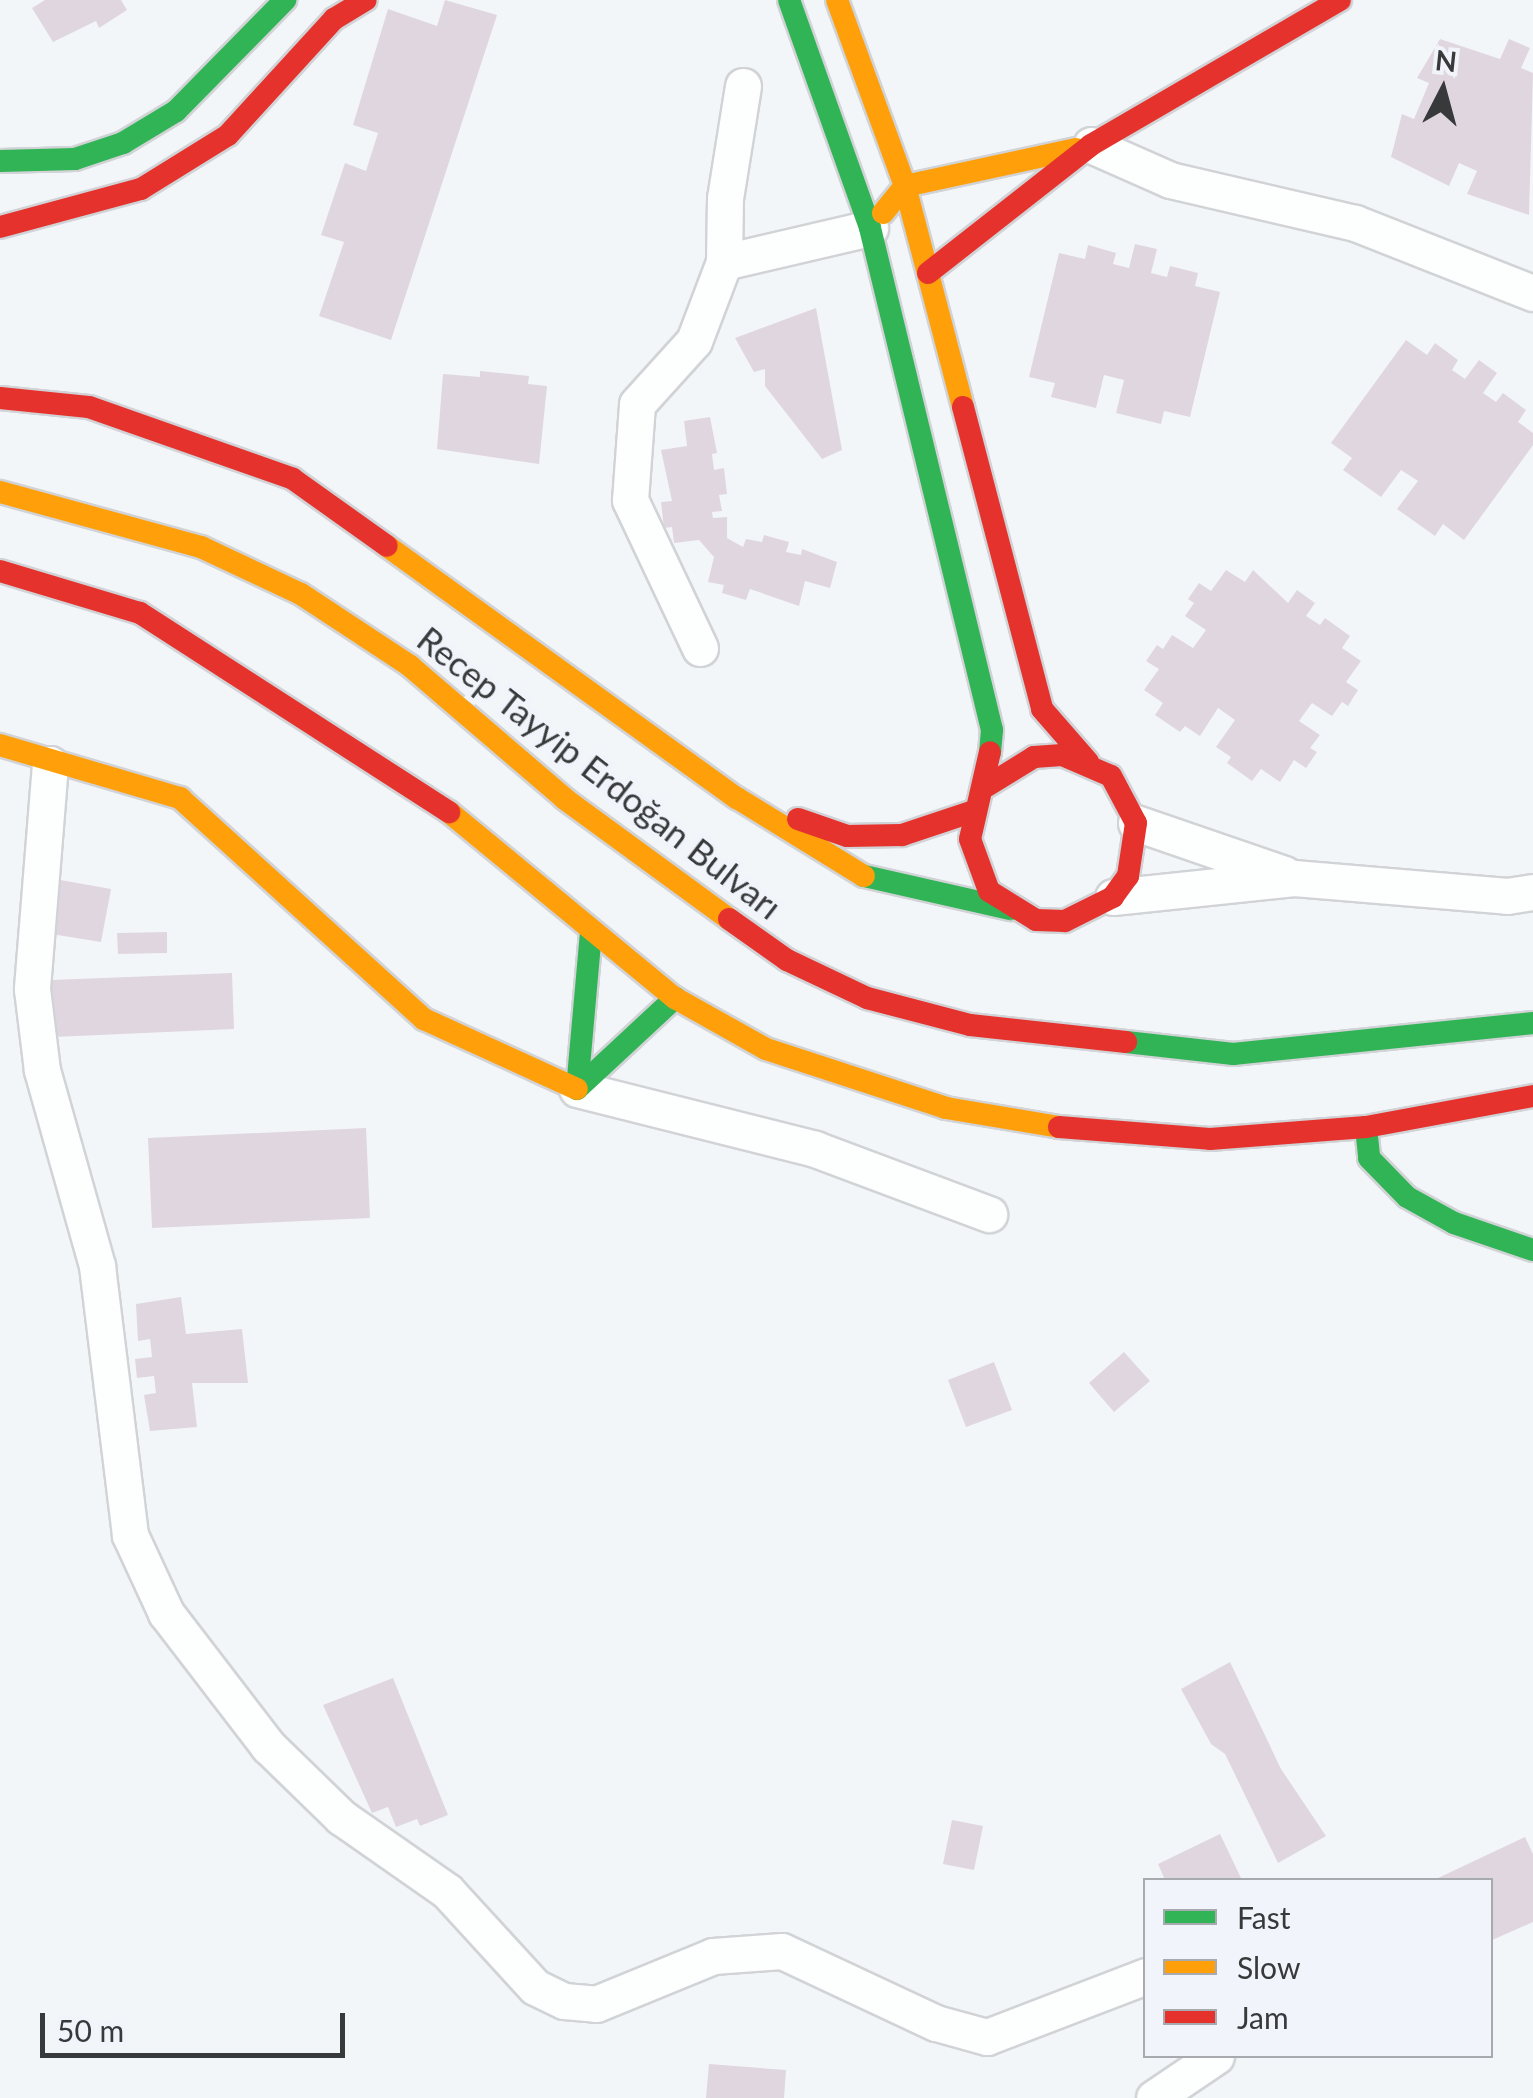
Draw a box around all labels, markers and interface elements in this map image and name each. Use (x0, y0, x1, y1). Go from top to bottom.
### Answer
north arrow (1393, 40, 1493, 140)
text: N (1434, 42, 1459, 78)
street label: Recep Tayyip Erdoğan Bulvarı (409, 617, 791, 927)
legend (1143, 1878, 1493, 2058)
text: Fast (1237, 1899, 1291, 1935)
text: Slow (1237, 1949, 1300, 1985)
scale bar (45, 1993, 350, 2055)
text: Jam (1237, 1999, 1289, 2035)
text: 50 m (57, 2012, 124, 2048)

